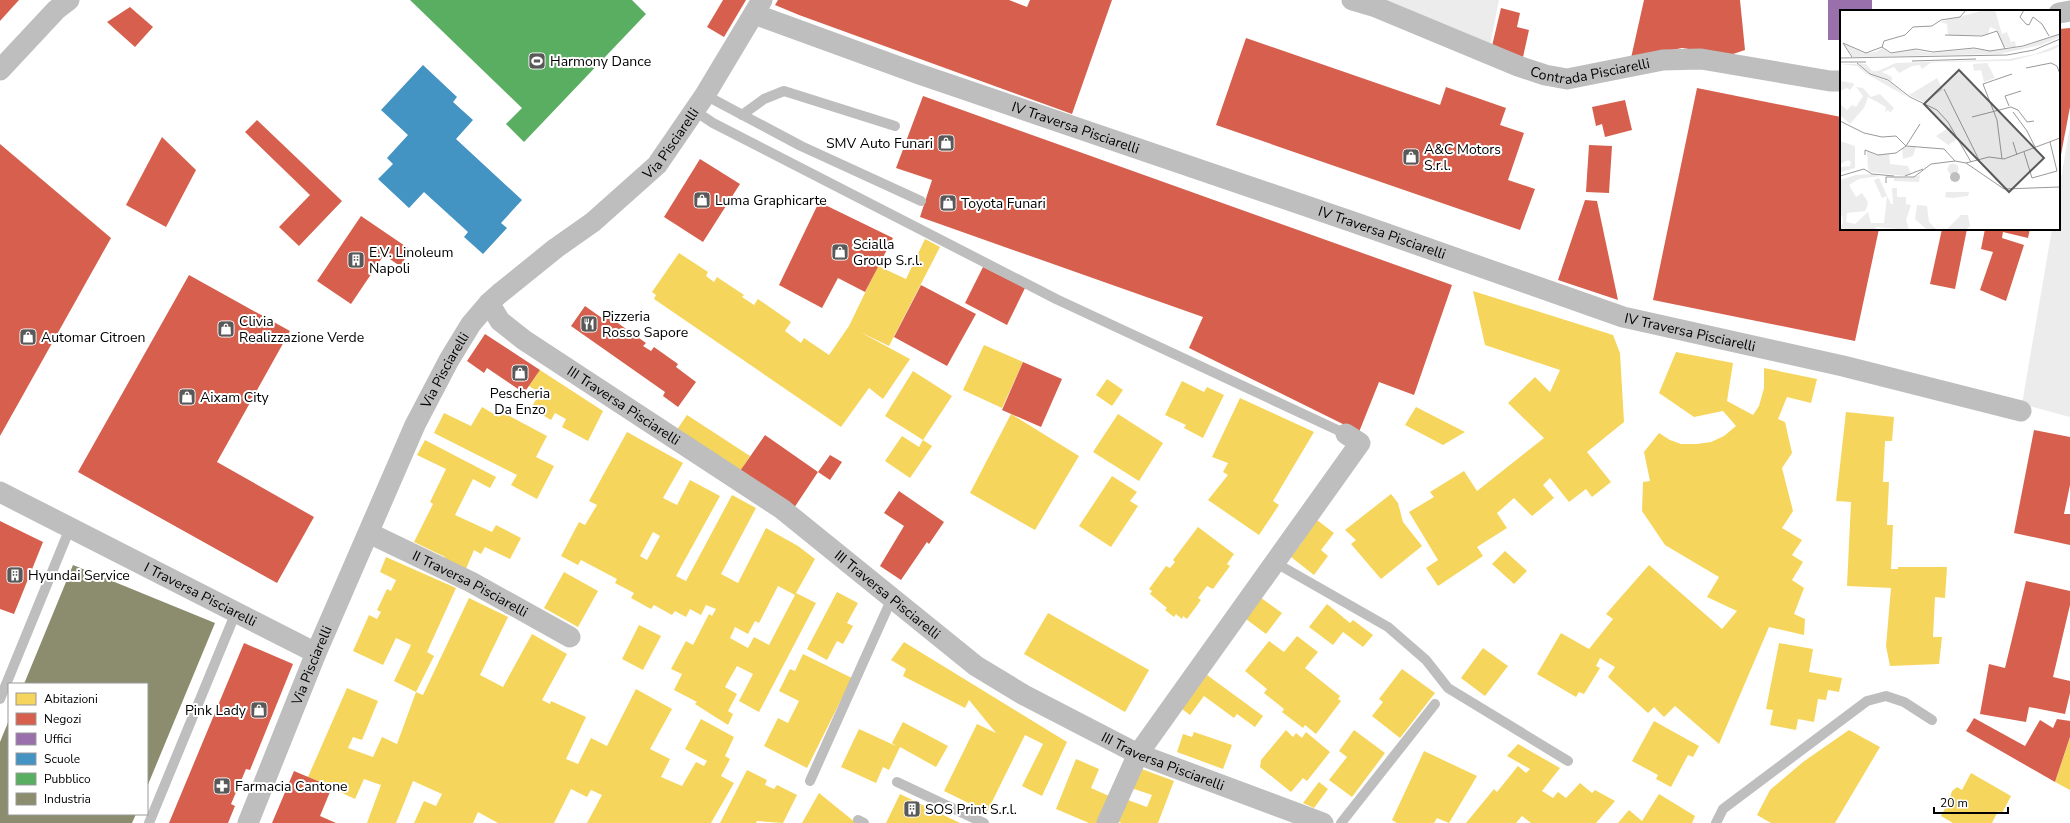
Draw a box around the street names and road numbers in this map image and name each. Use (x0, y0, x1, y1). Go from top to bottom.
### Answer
street label: Contrada Pisciarelli (1528, 54, 1651, 89)
street label: IV Traversa Pisciarelli (1009, 97, 1142, 158)
street label: Via Pisciarelli (638, 104, 703, 184)
street label: IV Traversa Pisciarelli (1316, 202, 1448, 264)
street label: IV Traversa Pisciarelli (1623, 309, 1757, 356)
street label: Via Pisciarelli (416, 329, 474, 412)
street label: III Traversa Pisciarelli (563, 362, 684, 450)
street label: II Traversa Pisciarelli (409, 546, 531, 622)
street label: III Traversa Pisciarelli (830, 546, 944, 644)
street label: I Traversa Pisciarelli (141, 558, 260, 631)
street label: Via Pisciarelli (287, 623, 337, 709)
street label: III Traversa Pisciarelli (1098, 728, 1227, 795)

